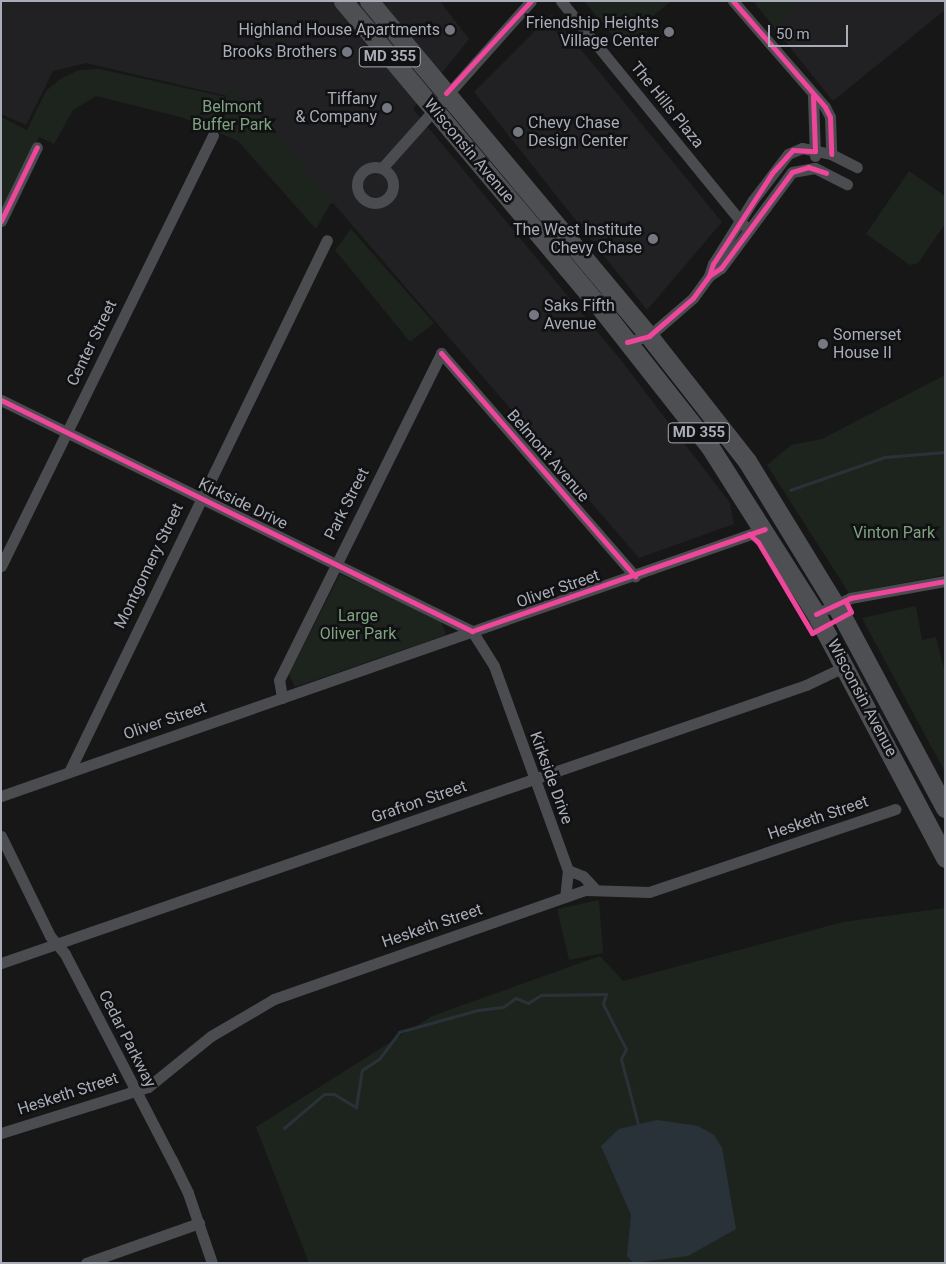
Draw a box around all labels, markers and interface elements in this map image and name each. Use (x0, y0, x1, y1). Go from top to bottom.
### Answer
place label: Friendship Heights Village Center (526, 13, 659, 51)
scale bar (771, 15, 851, 47)
place label: Highland House Apartments (238, 20, 440, 40)
marker: Highland House Apartments (444, 24, 456, 36)
text: 50 m (776, 25, 810, 43)
marker: Friendship Heights Village Center (663, 26, 675, 38)
place label: Brooks Brothers (223, 42, 337, 62)
road number: MD 355 (359, 44, 421, 70)
marker: Brooks Brothers (341, 46, 353, 58)
street label: The Hills Plaza (626, 58, 708, 152)
place label: Tiffany & Company (295, 89, 377, 127)
street label: Wisconsin Avenue (420, 95, 518, 207)
park label: Belmont Buffer Park (192, 97, 272, 135)
marker: Tiffany & Company (381, 102, 393, 114)
place label: Chevy Chase Design Center (528, 113, 628, 151)
marker: Chevy Chase Design Center (512, 126, 524, 138)
place label: The West Institute Chevy Chase (513, 220, 642, 258)
marker: The West Institute Chevy Chase (646, 232, 660, 246)
place label: Saks Fifth Avenue (544, 296, 615, 334)
street label: Center Street (63, 297, 121, 389)
marker: Saks Fifth Avenue (528, 309, 540, 321)
place label: Somerset House II (833, 325, 902, 363)
marker: Somerset House II (817, 338, 829, 350)
street label: Belmont Avenue (503, 406, 593, 506)
road number: MD 355 (668, 420, 730, 446)
street label: Park Street (321, 465, 373, 543)
street label: Kirkside Drive (195, 474, 291, 534)
street label: Montgomery Street (110, 500, 188, 632)
park label: Vinton Park (853, 523, 935, 543)
street label: Oliver Street (514, 566, 602, 612)
park label: Large Oliver Park (320, 606, 396, 644)
street label: Wisconsin Avenue (823, 636, 901, 760)
street label: Oliver Street (121, 698, 209, 744)
street label: Kirkside Drive (525, 729, 577, 827)
street label: Grafton Street (369, 777, 469, 827)
street label: Hesketh Street (765, 792, 871, 844)
street label: Hesketh Street (379, 900, 485, 952)
street label: Cedar Parkway (94, 987, 160, 1091)
street label: Hesketh Street (15, 1069, 121, 1119)

